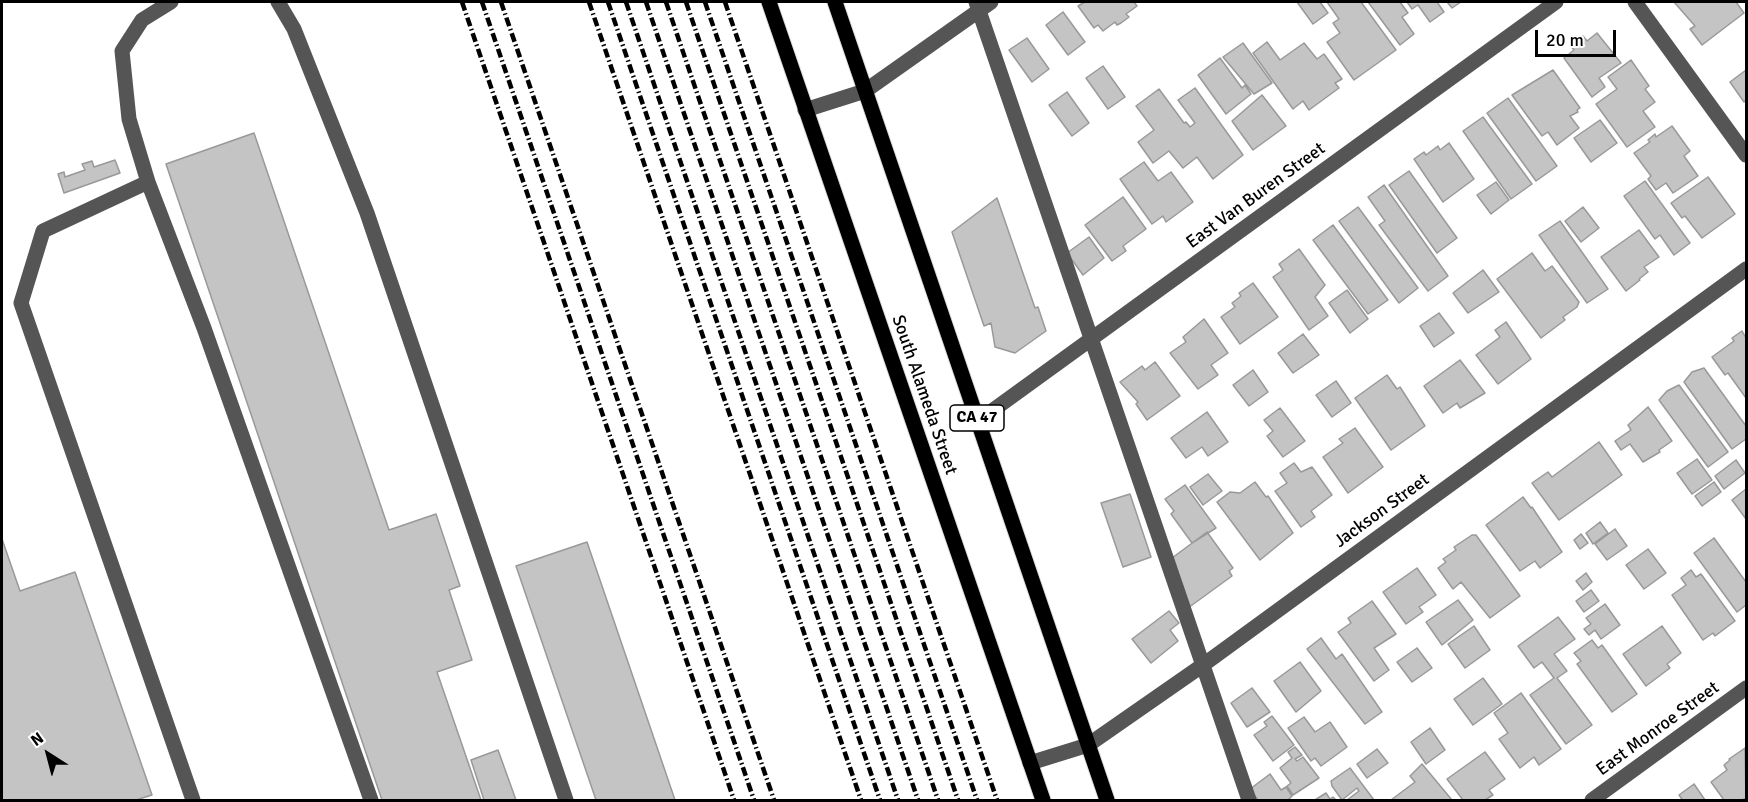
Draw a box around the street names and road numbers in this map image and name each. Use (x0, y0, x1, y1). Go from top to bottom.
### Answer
street label: East Van Buren Street (1182, 138, 1330, 254)
street label: South Alameda Street (887, 312, 961, 478)
road number: CA 47 (950, 405, 1004, 431)
street label: Jackson Street (1330, 469, 1434, 553)
street label: East Monroe Street (1592, 677, 1724, 781)

